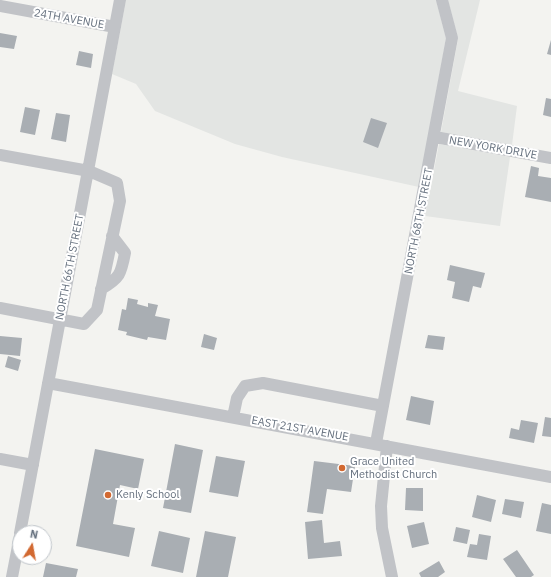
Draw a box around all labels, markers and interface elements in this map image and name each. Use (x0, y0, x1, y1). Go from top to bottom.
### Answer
street label: 24TH AVENUE (33, 6, 105, 32)
street label: NEW YORK DRIVE (448, 134, 538, 162)
street label: NORTH 68TH STREET (402, 167, 436, 275)
street label: NORTH 66TH STREET (53, 213, 87, 321)
street label: EAST 21ST AVENUE (250, 414, 350, 444)
place label: Grace United Methodist Church (350, 455, 437, 481)
marker: Grace United Methodist Church (337, 463, 347, 473)
place label: Kenly School (116, 488, 179, 502)
marker: Kenly School (103, 490, 113, 500)
north arrow (12, 525, 52, 565)
text: N (29, 527, 39, 542)

